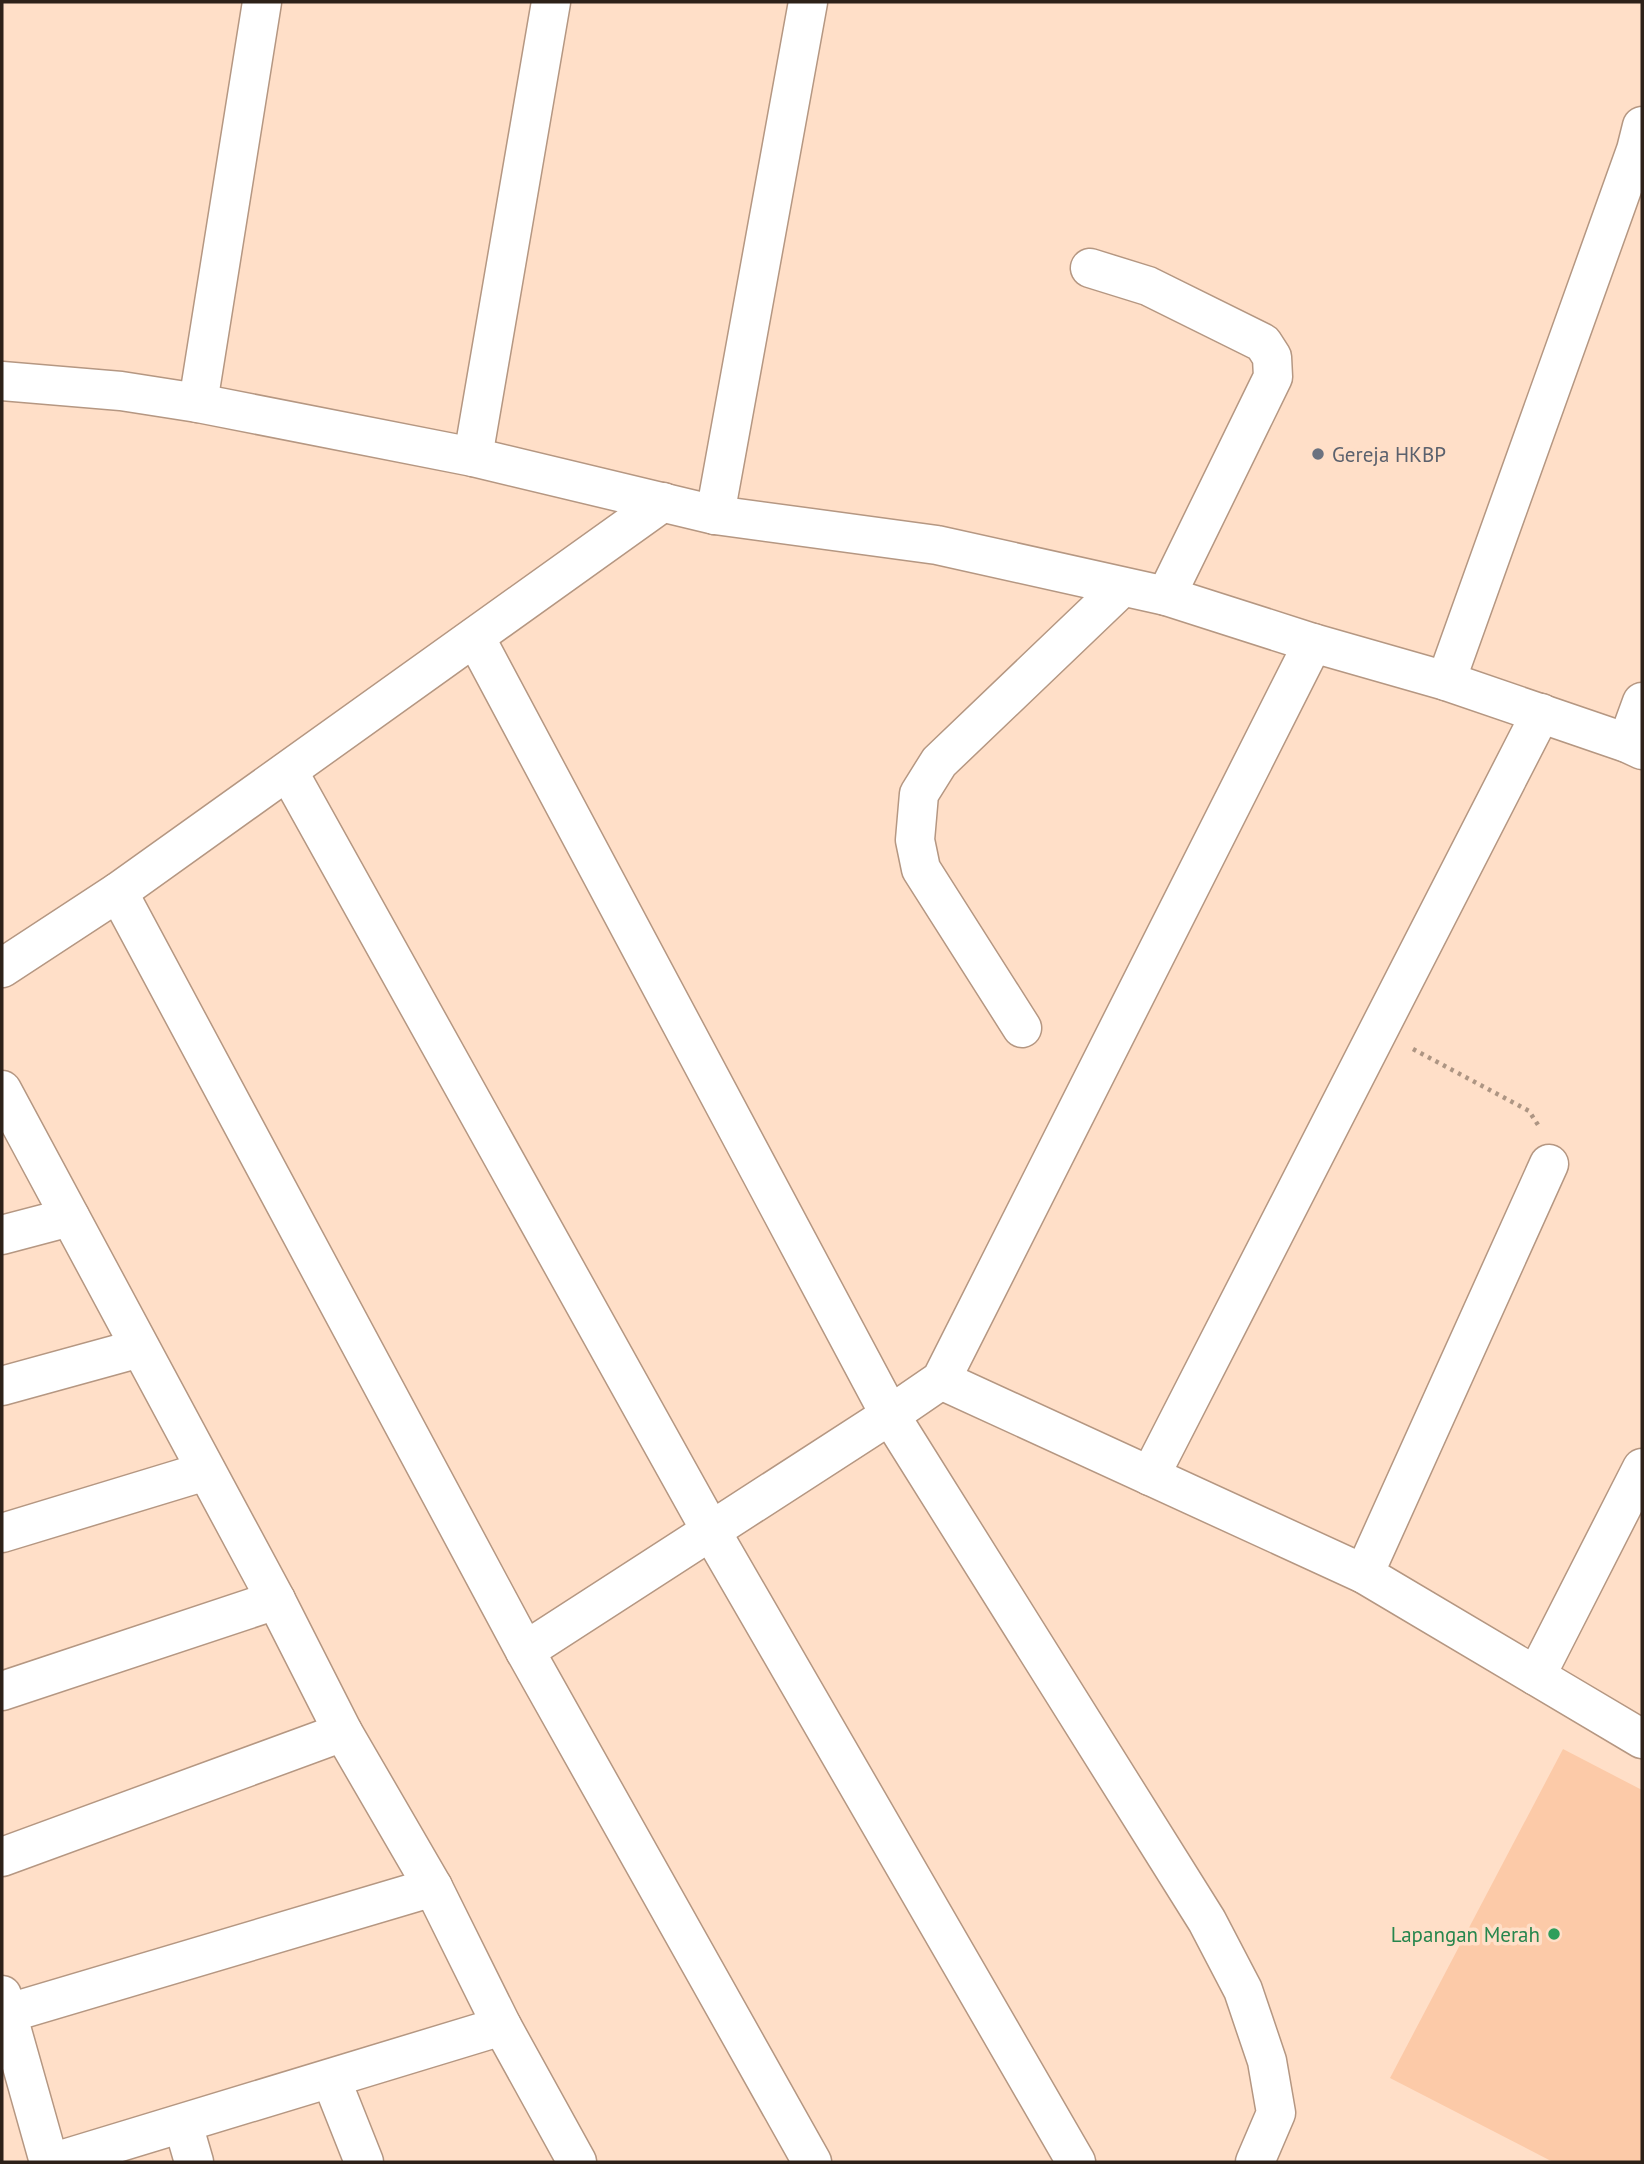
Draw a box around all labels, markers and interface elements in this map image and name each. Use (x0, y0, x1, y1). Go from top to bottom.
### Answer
place label: Gereja HKBP (1332, 441, 1446, 468)
marker: Gereja HKBP (1310, 446, 1326, 462)
place label: Lapangan Merah (1391, 1921, 1540, 1948)
marker: Lapangan Merah (1546, 1926, 1562, 1942)

